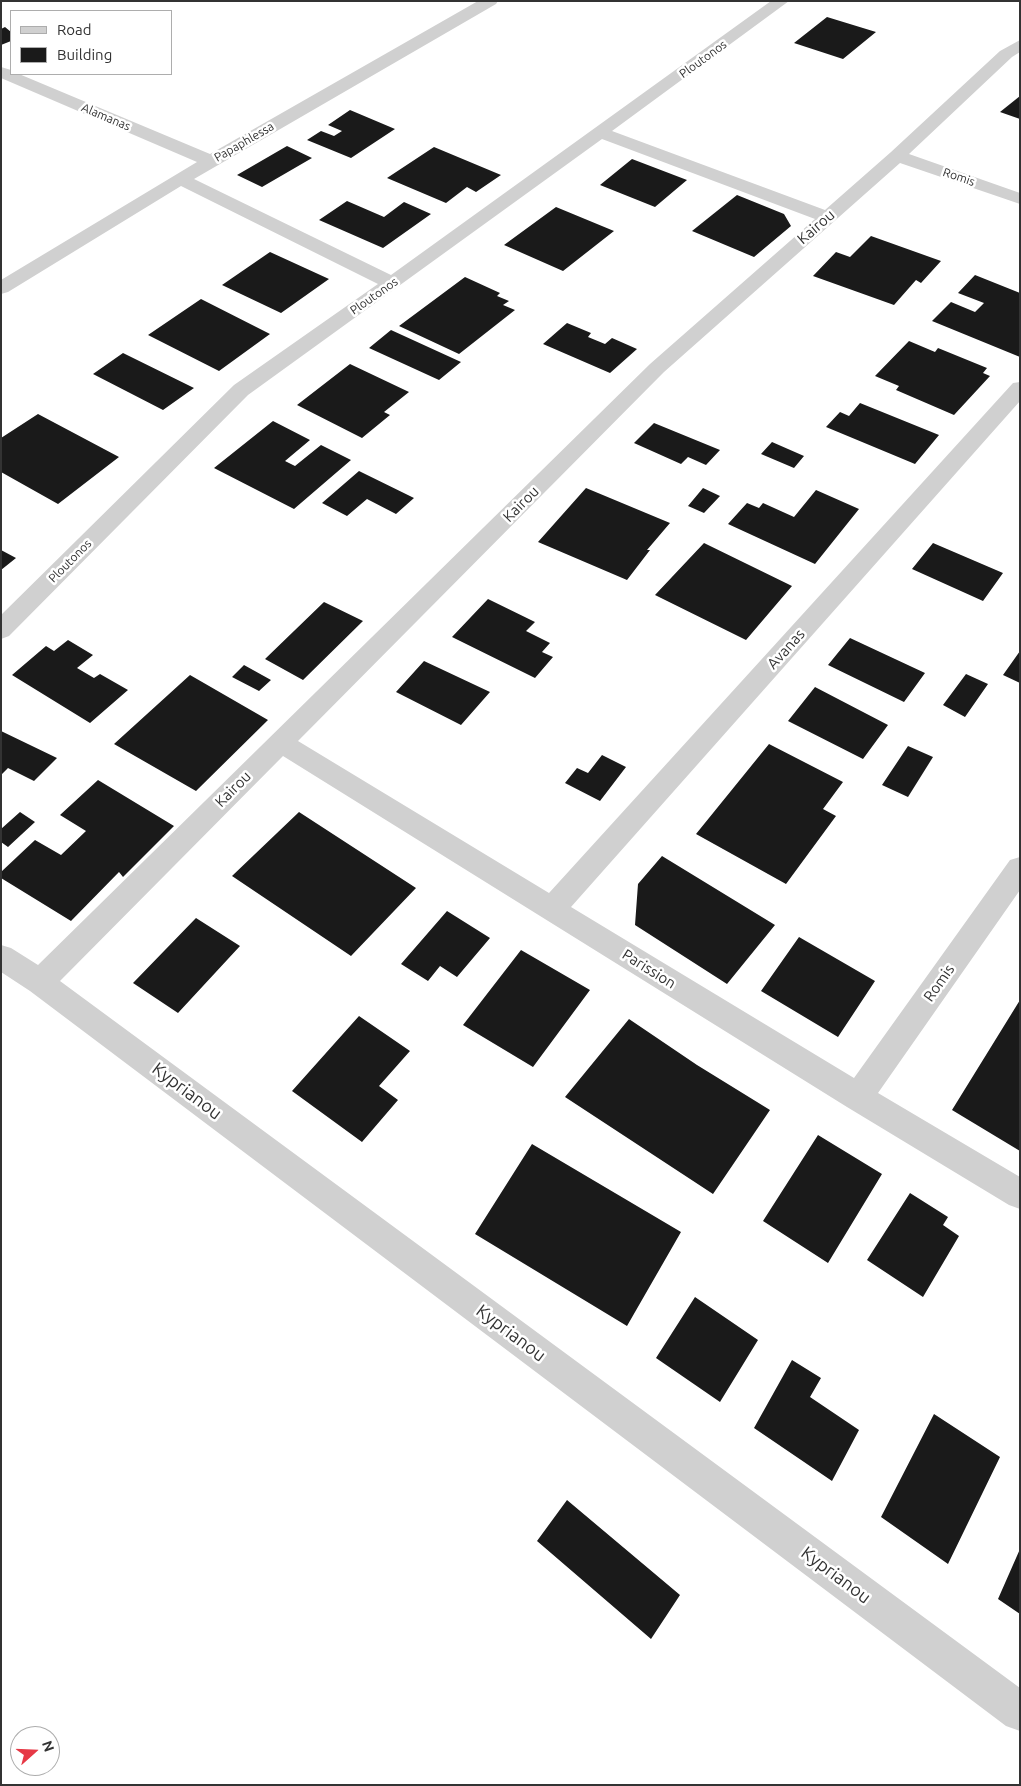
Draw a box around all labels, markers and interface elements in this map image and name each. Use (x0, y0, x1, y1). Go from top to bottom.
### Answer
legend (10, 10, 172, 75)
text: Road (57, 21, 92, 38)
street label: Ploutonos (677, 37, 729, 81)
text: Building (57, 46, 112, 63)
street label: Alamanas (79, 100, 133, 134)
street label: Papaphlessa (212, 119, 276, 165)
street label: Romis (941, 165, 977, 189)
street label: Kairou (794, 206, 838, 248)
street label: Ploutonos (347, 274, 401, 318)
street label: Kairou (499, 482, 543, 526)
street label: Ploutonos (45, 536, 95, 586)
street label: Avanas (763, 625, 809, 673)
street label: Kairou (211, 767, 255, 811)
street label: Parission (619, 946, 679, 992)
street label: Romis (920, 961, 958, 1005)
street label: Kyprianou (148, 1058, 226, 1124)
street label: Kyprianou (472, 1300, 550, 1366)
street label: Kyprianou (797, 1542, 875, 1608)
north arrow (10, 1726, 60, 1776)
text: N (39, 1739, 57, 1754)

